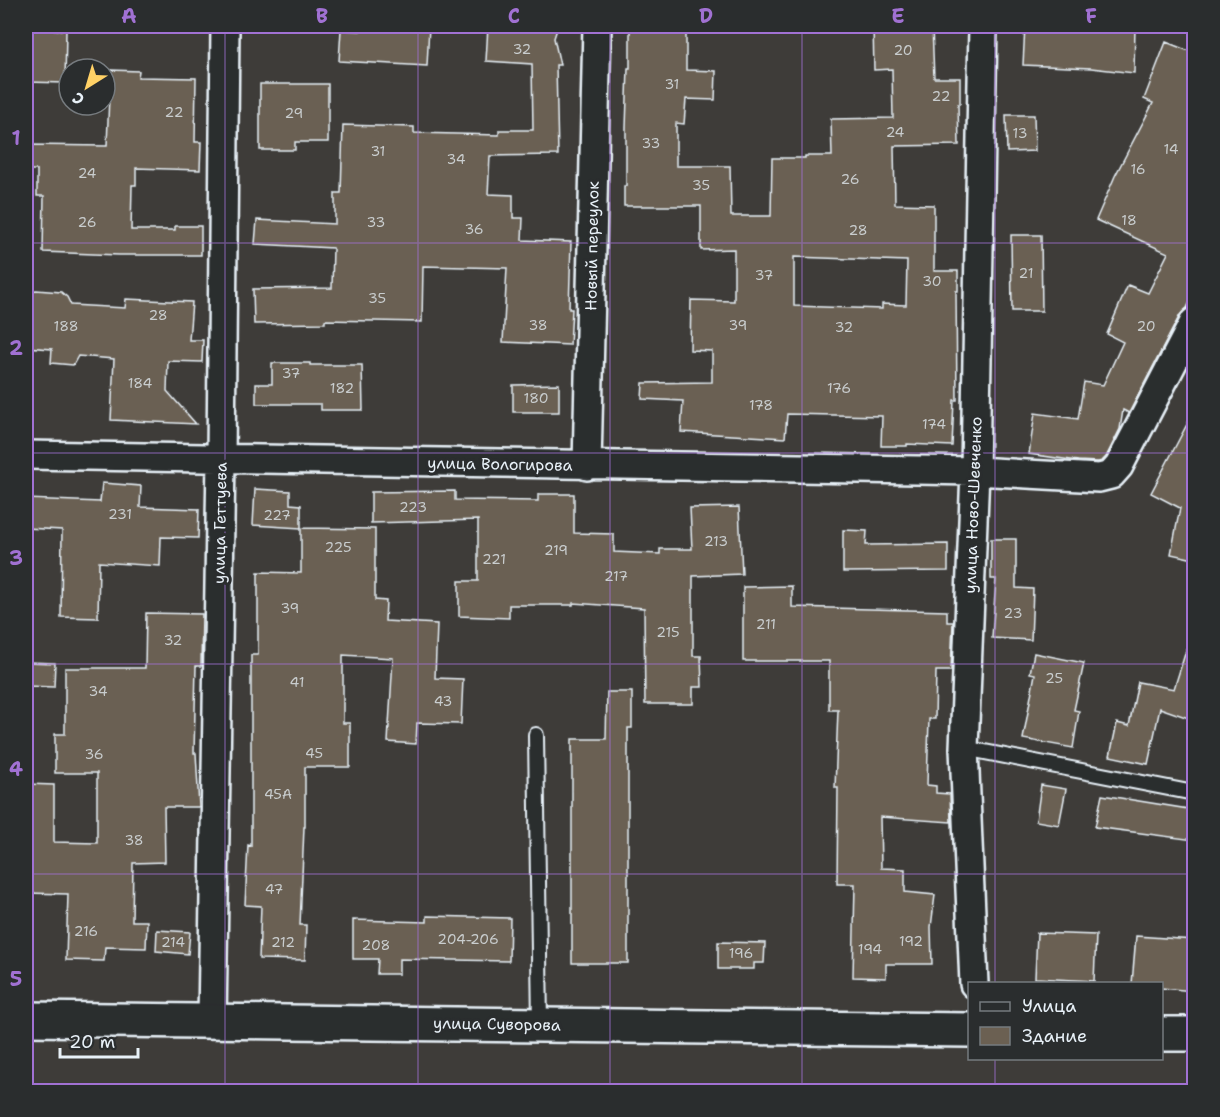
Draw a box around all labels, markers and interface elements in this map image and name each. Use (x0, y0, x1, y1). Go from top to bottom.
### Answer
text: A (121, 3, 137, 29)
text: B (316, 3, 328, 29)
text: C (508, 3, 520, 29)
text: D (699, 3, 713, 29)
text: E (891, 3, 905, 29)
text: F (1085, 3, 1097, 29)
house number: 32 (513, 40, 531, 58)
house number: 20 (893, 41, 913, 59)
north arrow (57, 57, 117, 117)
house number: 31 (665, 75, 679, 93)
text: С (68, 87, 89, 110)
house number: 22 (932, 87, 950, 105)
house number: 22 (165, 103, 183, 121)
house number: 29 (285, 104, 303, 122)
house number: 24 (886, 123, 905, 141)
house number: 13 (1013, 124, 1027, 142)
text: 1 (11, 125, 21, 151)
house number: 33 (642, 134, 660, 152)
house number: 14 (1163, 140, 1179, 158)
house number: 31 (371, 142, 385, 160)
house number: 34 (446, 150, 466, 168)
house number: 16 (1130, 160, 1146, 178)
house number: 24 (78, 164, 97, 182)
house number: 26 (841, 170, 860, 188)
house number: 35 (692, 176, 710, 194)
street label: Новый переулок (580, 181, 604, 311)
house number: 18 (1121, 211, 1137, 229)
house number: 26 (78, 213, 97, 231)
house number: 33 (367, 213, 385, 231)
house number: 36 (464, 220, 484, 238)
house number: 28 (848, 221, 868, 239)
house number: 21 (1019, 264, 1033, 282)
house number: 37 (755, 266, 773, 284)
house number: 30 (922, 272, 942, 290)
house number: 35 (368, 289, 386, 307)
house number: 28 (148, 306, 168, 324)
house number: 38 (528, 316, 548, 334)
house number: 39 (729, 316, 747, 334)
house number: 188 (54, 317, 78, 335)
house number: 20 (1136, 317, 1156, 335)
house number: 32 (835, 318, 853, 336)
text: 2 (9, 335, 23, 361)
house number: 37 (282, 364, 300, 382)
house number: 184 (128, 374, 153, 392)
house number: 182 (330, 379, 354, 397)
house number: 176 (827, 379, 851, 397)
house number: 180 (524, 389, 548, 407)
house number: 178 (749, 396, 773, 414)
house number: 174 (922, 415, 946, 433)
street label: улица Ново-Шевченко (959, 416, 987, 594)
street label: улица Вологирова (427, 452, 573, 476)
street label: улица Геттуева (208, 462, 232, 584)
house number: 223 (399, 498, 427, 516)
house number: 231 (108, 505, 132, 523)
house number: 227 (263, 506, 291, 524)
house number: 213 (704, 532, 728, 550)
house number: 225 (324, 538, 352, 556)
house number: 219 (544, 541, 568, 559)
text: 3 (9, 545, 23, 571)
house number: 221 (482, 550, 506, 568)
house number: 217 (604, 567, 628, 585)
house number: 39 (281, 599, 299, 617)
house number: 23 (1004, 604, 1022, 622)
house number: 211 (756, 615, 776, 633)
house number: 215 (656, 623, 680, 641)
house number: 32 (164, 631, 182, 649)
house number: 25 (1045, 669, 1063, 687)
house number: 41 (290, 673, 304, 691)
house number: 34 (88, 682, 108, 700)
house number: 43 (434, 692, 452, 710)
house number: 45 (305, 744, 323, 762)
house number: 36 (84, 745, 104, 763)
text: 4 (9, 756, 23, 782)
house number: 45А (264, 785, 292, 803)
house number: 38 (124, 831, 144, 849)
house number: 47 (265, 880, 283, 898)
house number: 216 (74, 922, 98, 940)
house number: 204-206 (437, 930, 499, 948)
house number: 192 (899, 932, 923, 950)
house number: 214 (161, 933, 185, 951)
house number: 212 (271, 933, 295, 951)
house number: 208 (362, 936, 390, 954)
house number: 194 (858, 940, 882, 958)
house number: 196 (729, 944, 753, 962)
text: 5 (10, 966, 22, 992)
legend (968, 982, 1163, 1060)
text: Улица (1022, 994, 1076, 1018)
street label: улица Суворова (433, 1012, 561, 1036)
scale bar (60, 1021, 138, 1059)
text: Здание (1022, 1024, 1087, 1048)
text: 20 m (69, 1030, 115, 1054)

